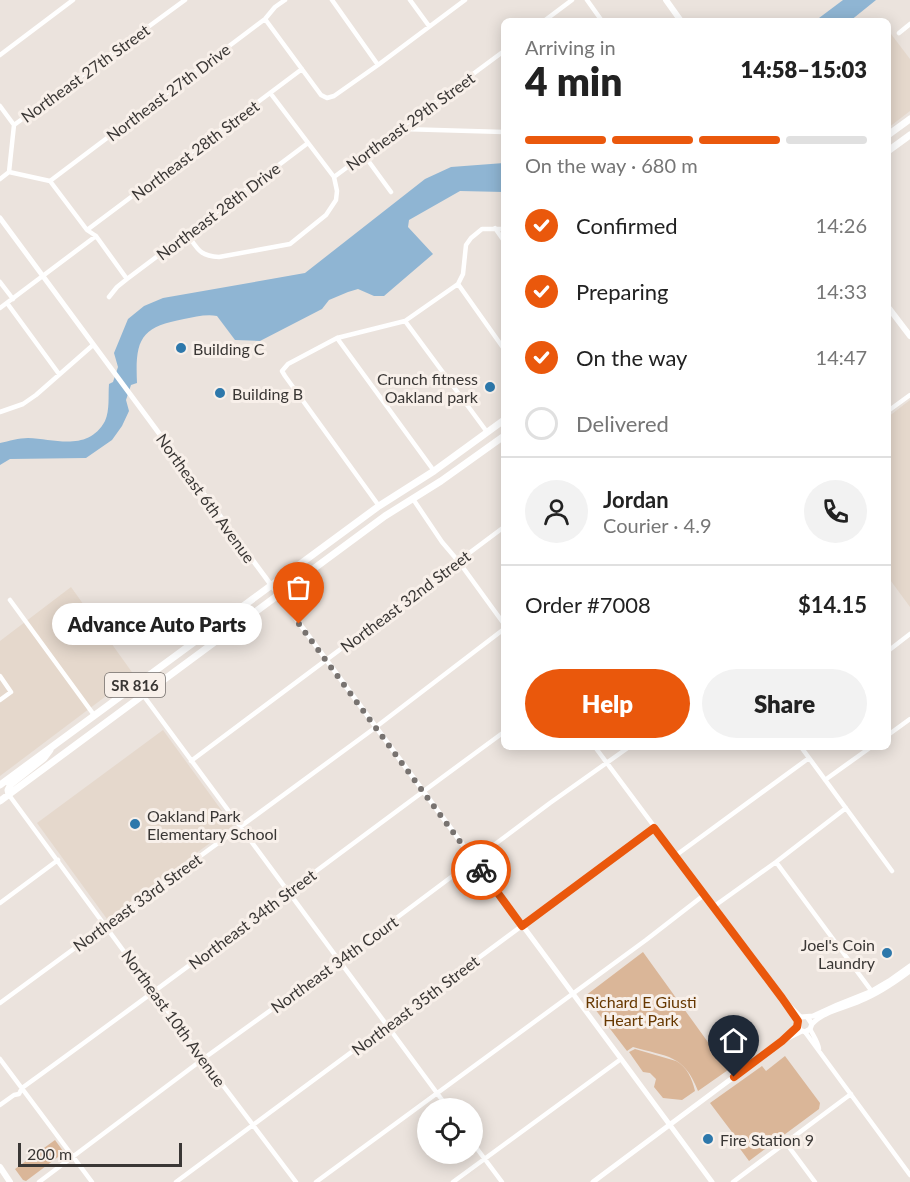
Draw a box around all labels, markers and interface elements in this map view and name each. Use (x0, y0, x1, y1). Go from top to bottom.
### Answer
street label: Northeast 27th Street (17, 20, 153, 126)
text: Arriving in (525, 35, 616, 59)
street label: Northeast 27th Drive (102, 39, 234, 145)
text: 14:58–15:03 (741, 56, 867, 83)
text: 4 min (525, 58, 622, 104)
street label: Northeast 29th Street (342, 68, 478, 174)
street label: Northeast 28th Street (128, 96, 262, 204)
text: On the way · 680 m (525, 153, 698, 177)
street label: Northeast 28th Drive (152, 158, 284, 264)
icon: check (525, 209, 558, 242)
text: Confirmed (576, 212, 678, 239)
text: 14:26 (816, 213, 867, 237)
icon: check (525, 275, 558, 308)
text: Preparing (576, 278, 668, 305)
text: 14:33 (816, 279, 867, 303)
place label: Building C (193, 339, 265, 358)
marker: Building C (174, 341, 188, 355)
icon: check (525, 341, 558, 374)
text: On the way (576, 344, 687, 371)
text: 14:47 (816, 345, 867, 369)
place label: Crunch fitness Oakland park (377, 369, 479, 406)
marker: Crunch fitness Oakland park (483, 380, 497, 394)
place label: Building B (232, 384, 303, 403)
marker: Building B (213, 386, 227, 400)
text: Delivered (576, 410, 669, 437)
street label: Northeast 6th Avenue (153, 430, 259, 566)
button: person (525, 480, 588, 543)
button: phone (804, 480, 867, 543)
text: Jordan (603, 486, 669, 513)
text: Courier · 4.9 (603, 513, 712, 537)
street label: Northeast 32nd Street (336, 546, 474, 656)
pin (273, 562, 324, 624)
icon: bag (282, 571, 315, 604)
text: Order #7008 (525, 591, 651, 618)
text: $14.15 (798, 591, 867, 618)
callout: Advance Auto Parts (53, 603, 263, 645)
text: Advance Auto Parts (68, 612, 246, 636)
button: Help (525, 669, 690, 738)
button: Share (702, 669, 867, 738)
road number: SR 816 (105, 673, 165, 697)
place label: Oakland Park Elementary School (147, 806, 277, 843)
marker: Oakland Park Elementary School (128, 817, 142, 831)
courier (451, 840, 511, 900)
street label: Northeast 33rd Street (69, 849, 205, 955)
icon: bike (465, 854, 498, 887)
street label: Northeast 34th Street (185, 865, 319, 973)
street label: Northeast 34th Court (267, 911, 401, 1016)
place label: Joel's Coin Laundry (801, 935, 876, 972)
street label: Northeast 10th Avenue (118, 946, 230, 1090)
marker: Joel's Coin Laundry (880, 946, 894, 960)
street label: Northeast 35th Street (348, 951, 482, 1059)
park label: Richard E Giusti Heart Park (585, 992, 697, 1029)
pin (708, 1015, 759, 1077)
icon: home (717, 1024, 750, 1057)
map controls (417, 1098, 483, 1164)
button: locate (417, 1098, 483, 1164)
place label: Fire Station 9 (720, 1130, 814, 1149)
marker: Fire Station 9 (701, 1132, 715, 1146)
scale bar (18, 1140, 182, 1168)
text: 200 m (27, 1144, 72, 1163)

